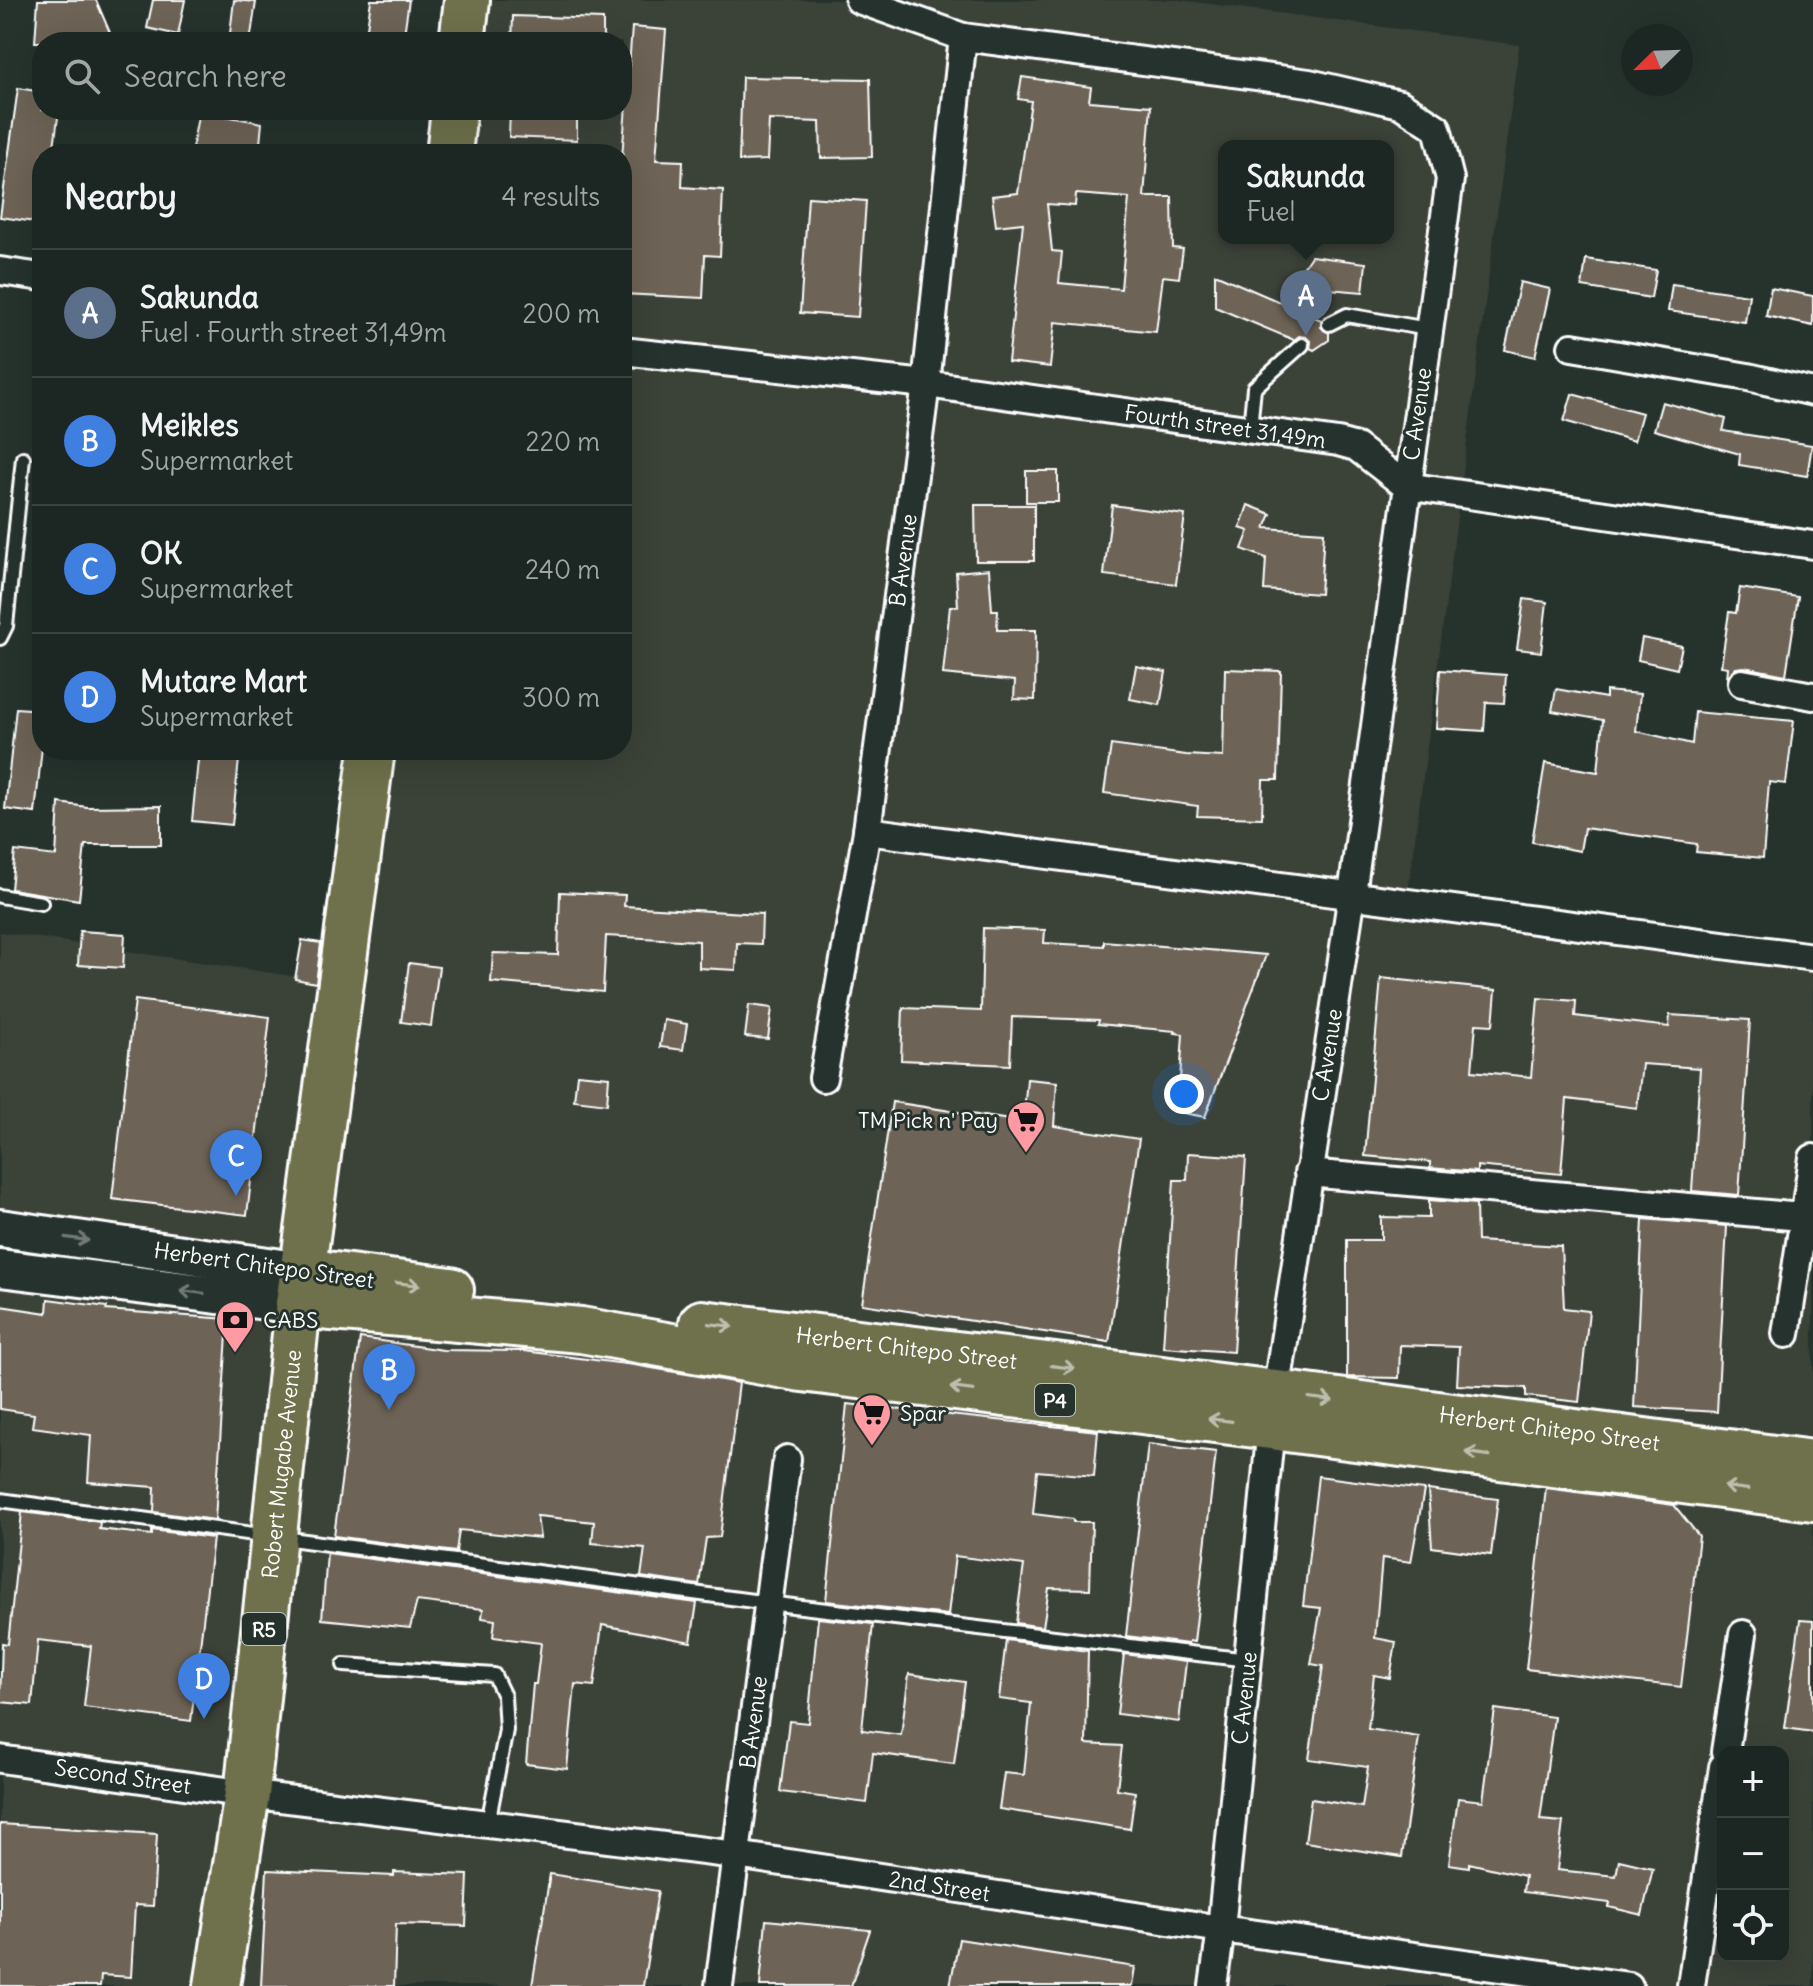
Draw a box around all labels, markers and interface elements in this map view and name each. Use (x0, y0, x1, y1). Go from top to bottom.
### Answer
north arrow (1621, 24, 1693, 96)
search box (32, 32, 632, 120)
icon: search (60, 54, 104, 98)
text: Search here (124, 57, 287, 95)
popup (1218, 140, 1394, 244)
text: Sakunda (1247, 157, 1365, 195)
text: Nearby (64, 175, 177, 218)
text: 4 results (502, 180, 600, 213)
text: Fuel (1247, 195, 1295, 228)
pin: A (1280, 270, 1332, 336)
text: Sakunda (140, 278, 259, 316)
text: A (82, 297, 98, 330)
text: 200 m (523, 297, 600, 330)
text: Fuel · Fourth street 31,49m (140, 316, 447, 349)
street label: C Avenue (1397, 366, 1437, 462)
street label: Fourth street 31,49m (1123, 398, 1328, 454)
text: Meikles (140, 406, 239, 444)
text: B (81, 425, 99, 458)
text: 220 m (525, 425, 600, 458)
text: Supermarket (140, 444, 293, 477)
street label: B Avenue (883, 512, 923, 608)
text: OK (140, 534, 182, 572)
text: C (81, 553, 99, 586)
text: 240 m (525, 553, 600, 586)
text: Supermarket (140, 572, 293, 605)
text: Mutare Mart (140, 662, 307, 700)
text: D (81, 681, 99, 714)
text: 300 m (522, 681, 600, 714)
text: Supermarket (140, 700, 293, 733)
street label: C Avenue (1306, 1007, 1348, 1103)
your location (1164, 1074, 1204, 1114)
supermarket icon: TM Pick n' Pay (1005, 1099, 1047, 1154)
place label: TM Pick n' Pay (858, 1106, 998, 1134)
pin: C (210, 1130, 262, 1196)
one-way arrow (64, 1232, 89, 1247)
street label: Herbert Chitepo Street (152, 1236, 376, 1294)
one-way arrow (394, 1277, 421, 1292)
one-way arrow (180, 1284, 206, 1299)
bank icon: CABS (214, 1299, 256, 1354)
place label: CABS (263, 1306, 318, 1334)
one-way arrow (708, 1318, 734, 1333)
street label: Herbert Chitepo Street (794, 1321, 1019, 1375)
pin: B (363, 1344, 415, 1410)
street label: Robert Mugabe Avenue (256, 1348, 307, 1580)
one-way arrow (1049, 1360, 1076, 1375)
one-way arrow (949, 1381, 976, 1396)
road number: P4 (1035, 1384, 1075, 1416)
one-way arrow (1307, 1391, 1334, 1406)
supermarket icon: Spar (851, 1392, 893, 1447)
place label: Spar (900, 1399, 946, 1427)
street label: Herbert Chitepo Street (1437, 1400, 1661, 1457)
one-way arrow (1207, 1413, 1234, 1428)
one-way arrow (1466, 1446, 1491, 1461)
one-way arrow (1723, 1481, 1750, 1496)
road number: R5 (242, 1613, 286, 1645)
street label: C Avenue (1225, 1650, 1263, 1746)
pin: D (178, 1653, 230, 1719)
street label: B Avenue (733, 1674, 773, 1770)
map controls (1717, 1746, 1789, 1962)
button: + (1717, 1746, 1789, 1818)
street label: Second Street (53, 1753, 193, 1800)
button: − (1717, 1818, 1789, 1890)
street label: 2nd Street (887, 1865, 992, 1908)
button: locate (1717, 1890, 1789, 1962)

